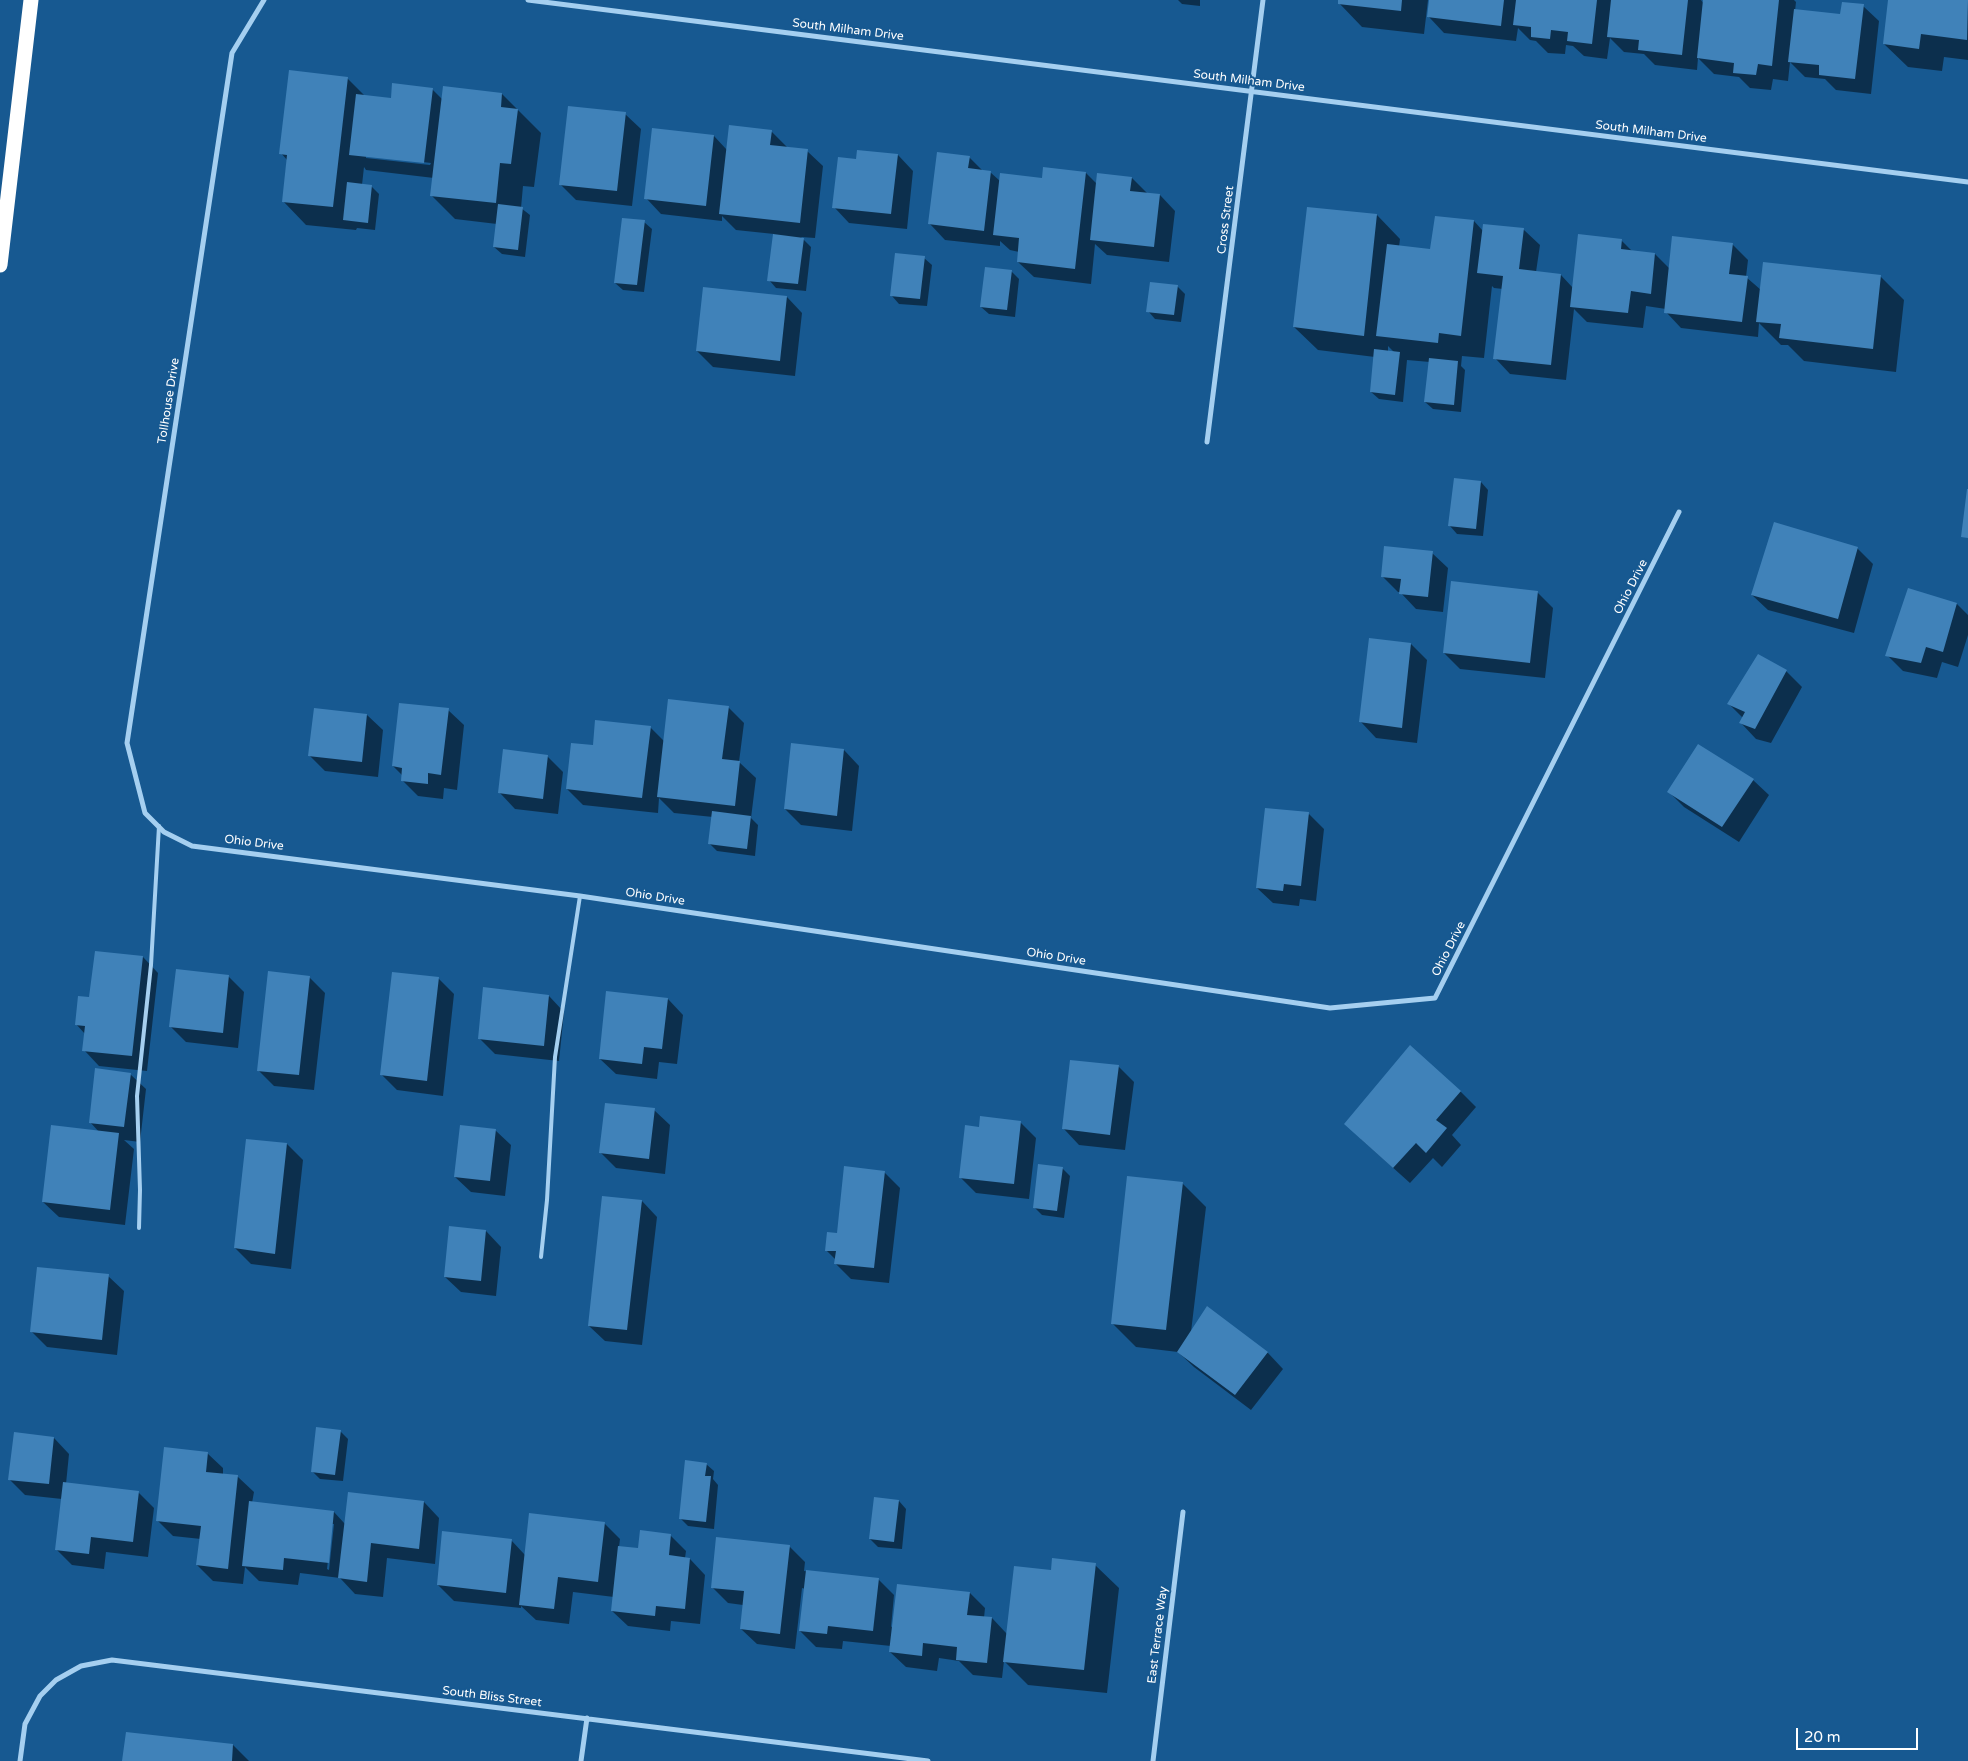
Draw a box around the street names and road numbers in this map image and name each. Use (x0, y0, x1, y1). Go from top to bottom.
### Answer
street label: South Milham Drive (791, 16, 905, 44)
street label: South Milham Drive (1192, 67, 1306, 95)
street label: South Milham Drive (1594, 118, 1708, 146)
street label: Cross Street (1215, 185, 1237, 255)
street label: Tollhouse Drive (155, 357, 183, 445)
street label: Ohio Drive (1611, 557, 1651, 617)
street label: Ohio Drive (223, 832, 285, 854)
street label: Ohio Drive (624, 885, 686, 909)
street label: Ohio Drive (1429, 919, 1469, 979)
street label: Ohio Drive (1025, 945, 1087, 969)
street label: East Terrace Way (1145, 1585, 1171, 1685)
street label: South Bliss Street (441, 1684, 543, 1710)

